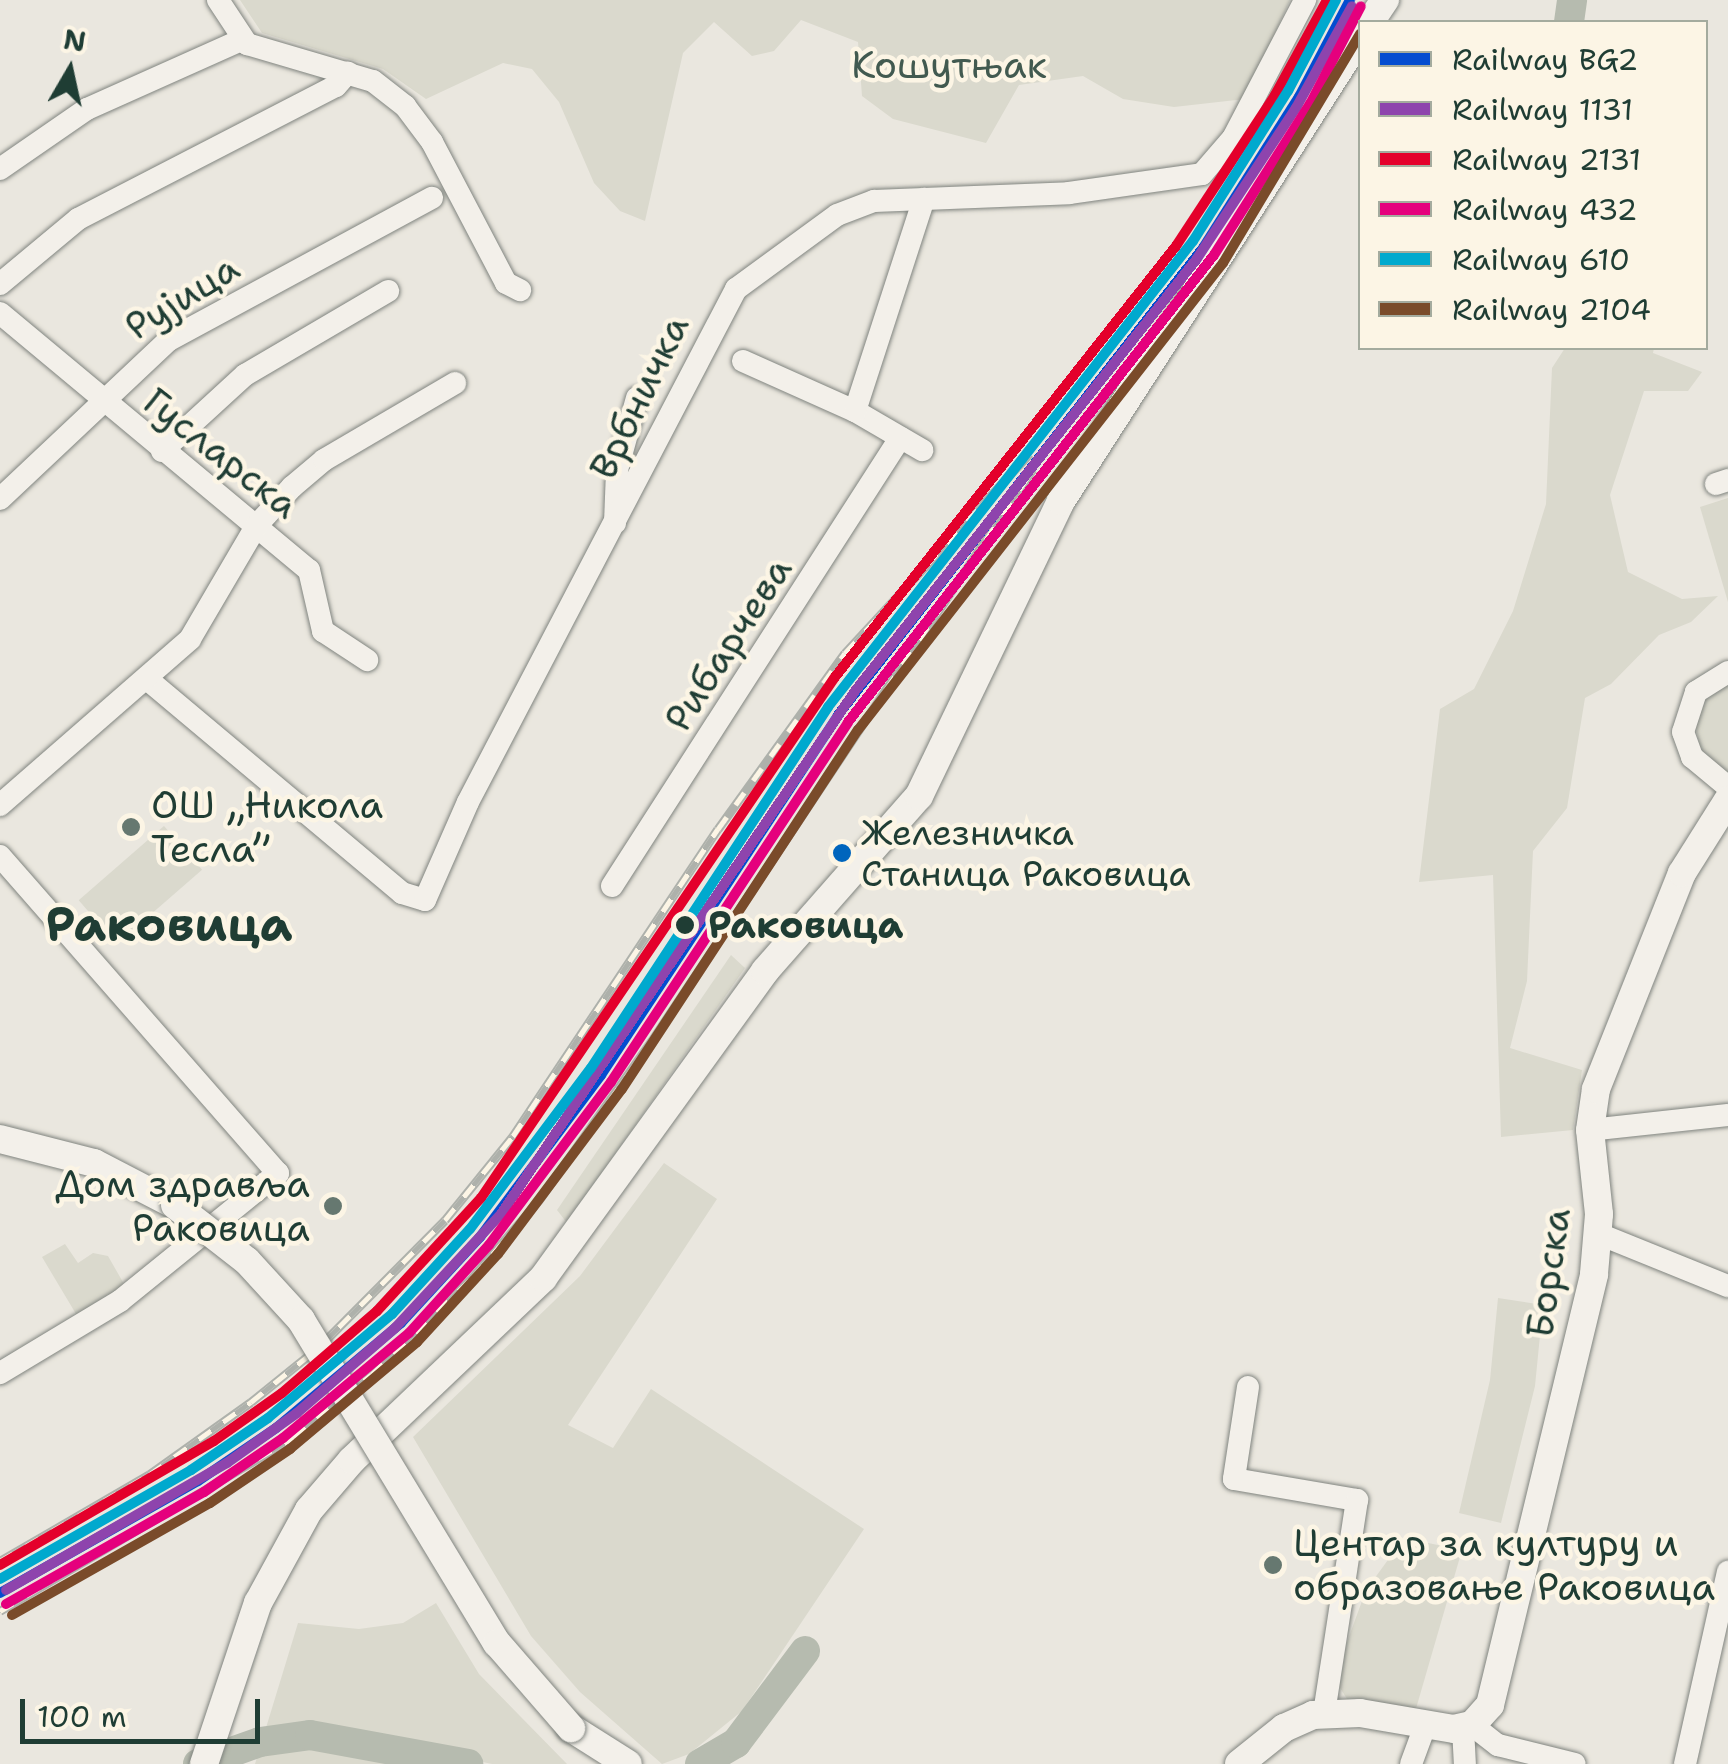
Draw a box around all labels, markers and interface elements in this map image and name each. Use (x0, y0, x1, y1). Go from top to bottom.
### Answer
north arrow (20, 20, 120, 120)
text: N (61, 20, 89, 61)
legend (1358, 20, 1708, 350)
text: Railway BG2 (1452, 39, 1638, 80)
park label: Кошутњак (851, 42, 1047, 88)
text: Railway 1131 (1452, 89, 1633, 130)
text: Railway 2131 (1452, 139, 1641, 180)
text: Railway 432 (1452, 189, 1638, 230)
text: Railway 610 (1452, 239, 1630, 280)
street label: Рујица (117, 244, 247, 350)
text: Railway 2104 (1452, 289, 1651, 330)
street label: Врбничка (580, 308, 698, 486)
street label: Гусларска (134, 378, 308, 528)
street label: Рибарчева (655, 548, 801, 740)
place label: ОШ „Никола Тесла” (151, 782, 383, 872)
place label: Железничка Станица Раковица (861, 810, 1191, 895)
marker: ОШ „Никола Тесла” (120, 816, 142, 838)
marker: Железничка Станица Раковица (832, 843, 852, 863)
district label: Раковица (46, 896, 292, 954)
place label: Раковица (708, 902, 904, 948)
marker: Раковица (672, 912, 698, 938)
place label: Дом здравља Раковица (55, 1161, 310, 1250)
marker: Дом здравља Раковица (320, 1193, 346, 1219)
street label: Борска (1516, 1205, 1580, 1341)
place label: Центар за културу и образовање Раковица (1293, 1520, 1715, 1610)
marker: Центар за културу и образовање Раковица (1262, 1554, 1284, 1576)
scale bar (25, 1679, 265, 1741)
text: 100 m (37, 1696, 127, 1737)

